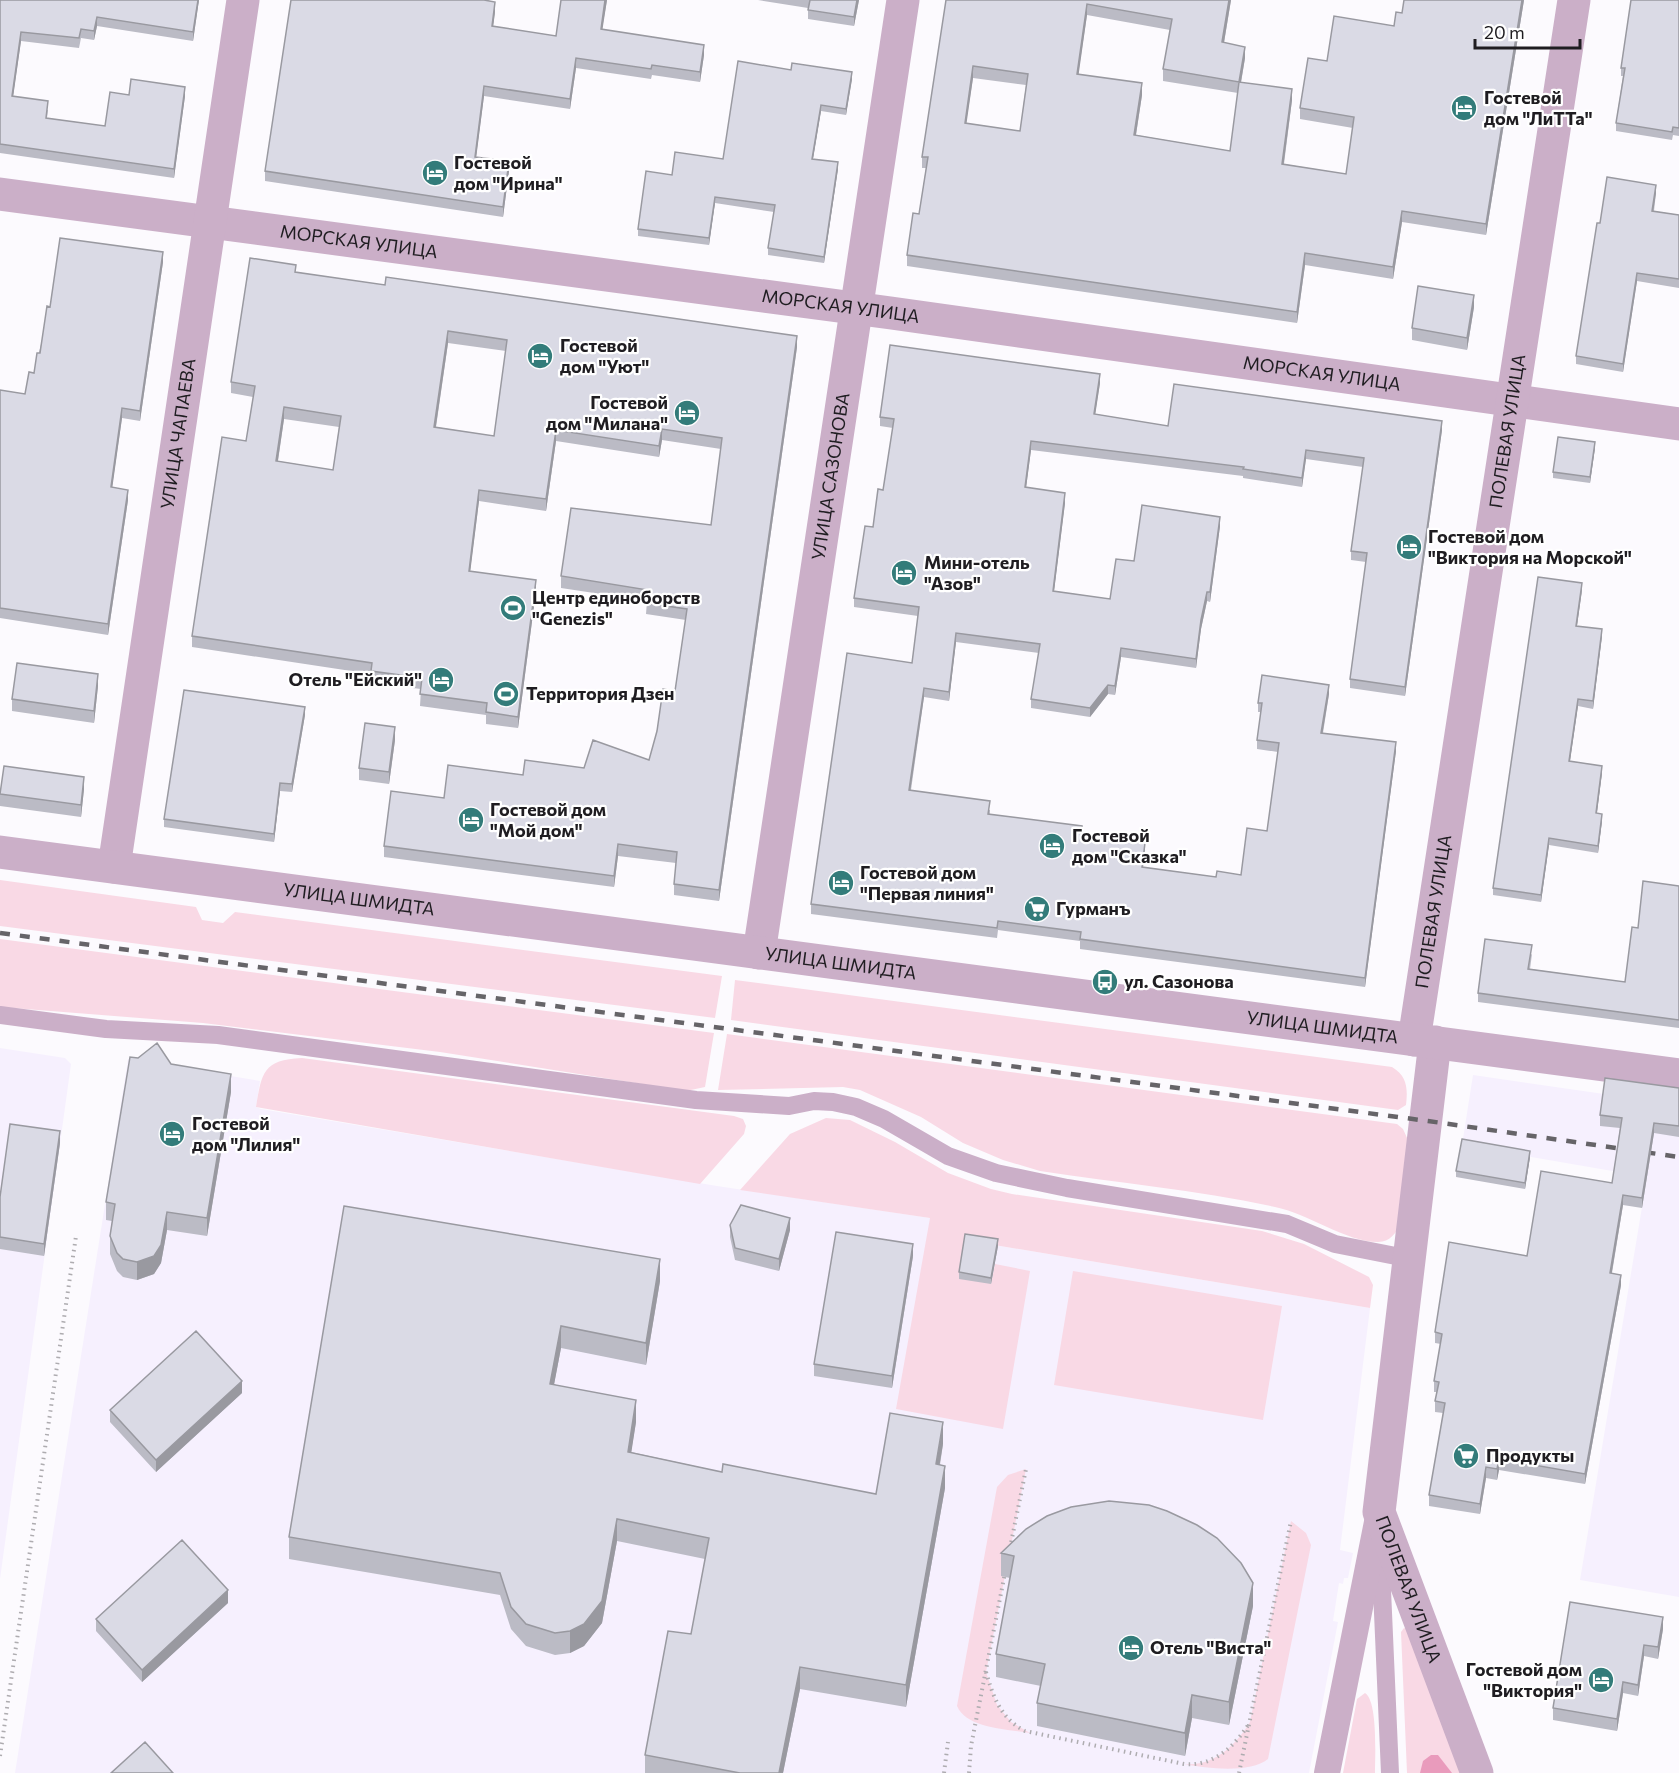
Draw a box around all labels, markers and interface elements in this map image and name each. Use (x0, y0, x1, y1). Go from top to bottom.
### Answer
scale bar (1475, 12, 1580, 50)
text: 20 m (1484, 21, 1525, 43)
place label: Гостевой дом "ЛиТТа" (1484, 86, 1593, 129)
hotel icon: Гостевой дом "ЛиТТа" (1449, 93, 1479, 123)
place label: Гостевой дом "Ирина" (454, 151, 563, 194)
hotel icon: Гостевой дом "Ирина" (420, 158, 450, 188)
street label: МОРСКАЯ УЛИЦА (279, 219, 439, 262)
street label: МОРСКАЯ УЛИЦА (760, 284, 921, 327)
place label: Гостевой дом "Уют" (560, 334, 649, 377)
hotel icon: Гостевой дом "Уют" (525, 341, 555, 371)
street label: МОРСКАЯ УЛИЦА (1242, 351, 1402, 395)
street label: ПОЛЕВАЯ УЛИЦА (1484, 353, 1529, 509)
street label: УЛИЦА ЧАПАЕВА (155, 357, 200, 511)
place label: Гостевой дом "Милана" (546, 391, 668, 434)
street label: УЛИЦА САЗОНОВА (807, 391, 854, 562)
hotel icon: Гостевой дом "Милана" (672, 398, 702, 428)
place label: Гостевой дом "Виктория на Морской" (1428, 525, 1632, 568)
hotel icon: Гостевой дом "Виктория на Морской" (1394, 532, 1424, 562)
place label: Мини-отель "Азов" (924, 551, 1030, 594)
hotel icon: Мини-отель "Азов" (889, 558, 919, 588)
place label: Центр единоборств "Genezis" (532, 586, 700, 629)
sports icon: Центр единоборств "Genezis" (498, 593, 528, 623)
hotel icon: Отель "Ейский" (426, 665, 456, 695)
place label: Отель "Ейский" (289, 668, 422, 690)
sports icon: Территория Дзен (491, 679, 521, 709)
place label: Территория Дзен (526, 682, 674, 704)
place label: Гостевой дом "Мой дом" (490, 798, 606, 841)
hotel icon: Гостевой дом "Мой дом" (456, 805, 486, 835)
place label: Гостевой дом "Сказка" (1072, 824, 1187, 867)
hotel icon: Гостевой дом "Сказка" (1037, 831, 1067, 861)
street label: ПОЛЕВАЯ УЛИЦА (1410, 833, 1455, 990)
place label: Гостевой дом "Первая линия" (860, 861, 994, 904)
hotel icon: Гостевой дом "Первая линия" (826, 868, 856, 898)
street label: УЛИЦА ШМИДТА (282, 878, 436, 920)
supermarket icon: Гурманъ (1022, 894, 1052, 924)
place label: Гурманъ (1056, 897, 1131, 919)
street label: УЛИЦА ШМИДТА (763, 942, 918, 984)
bus stop icon: ул. Сазонова (1090, 967, 1120, 997)
place label: ул. Сазонова (1124, 970, 1234, 992)
street label: УЛИЦА ШМИДТА (1245, 1006, 1400, 1048)
place label: Гостевой дом "Лилия" (192, 1112, 300, 1155)
hotel icon: Гостевой дом "Лилия" (157, 1119, 187, 1149)
supermarket icon: Продукты (1451, 1441, 1481, 1471)
place label: Продукты (1486, 1444, 1574, 1466)
street label: ПОЛЕВАЯ УЛИЦА (1371, 1512, 1447, 1666)
hotel icon: Отель "Виста" (1116, 1633, 1146, 1663)
place label: Отель "Виста" (1150, 1636, 1272, 1658)
place label: Гостевой дом "Виктория" (1466, 1658, 1582, 1701)
hotel icon: Гостевой дом "Виктория" (1586, 1665, 1616, 1695)

